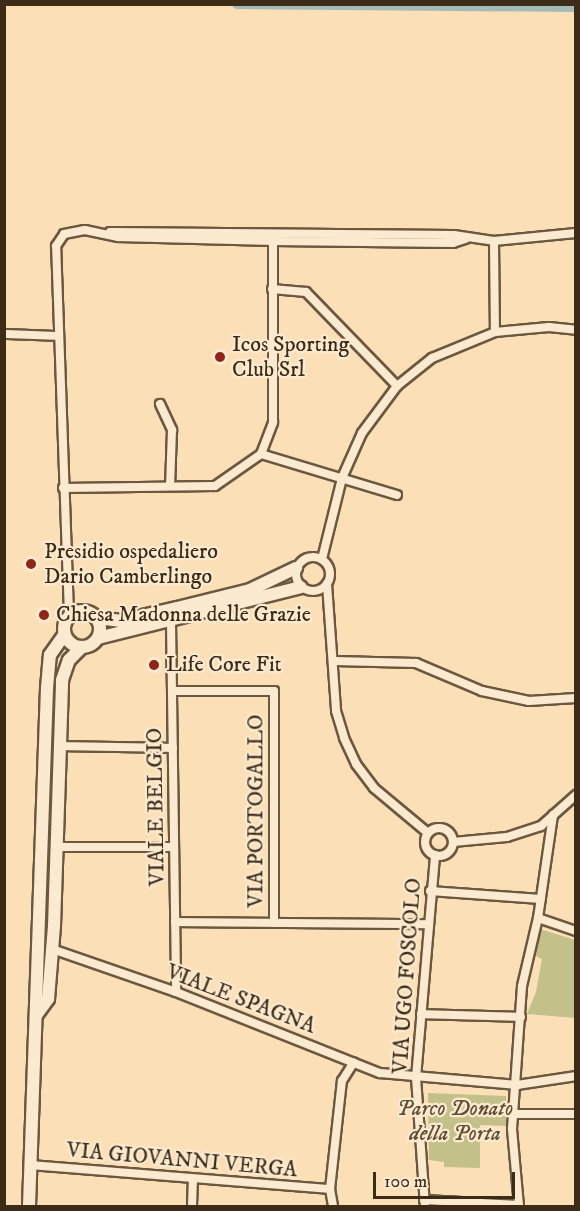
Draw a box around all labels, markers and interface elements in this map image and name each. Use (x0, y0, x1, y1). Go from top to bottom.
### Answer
place label: Icos Sporting Club Srl (232, 331, 349, 382)
marker: Icos Sporting Club Srl (213, 350, 227, 364)
place label: Presidio ospedaliero Dario Camberlingo (44, 538, 218, 590)
marker: Presidio ospedaliero Dario Camberlingo (22, 555, 40, 573)
place label: Chiesa Madonna delle Grazie (56, 602, 311, 628)
marker: Chiesa Madonna delle Grazie (37, 608, 51, 622)
place label: Life Core Fit (166, 652, 282, 678)
marker: Life Core Fit (147, 658, 161, 672)
street label: VIA PORTOGALLO (243, 714, 269, 908)
street label: VIALE BELGIO (141, 728, 171, 886)
street label: VIA UGO FOSCOLO (387, 877, 427, 1075)
street label: VIALE SPAGNA (163, 958, 319, 1040)
park label: Parco Donato della Porta (397, 1095, 513, 1146)
street label: VIA GIOVANNI VERGA (66, 1137, 298, 1183)
scale bar (376, 1160, 518, 1198)
text: 100 m (384, 1171, 427, 1193)

